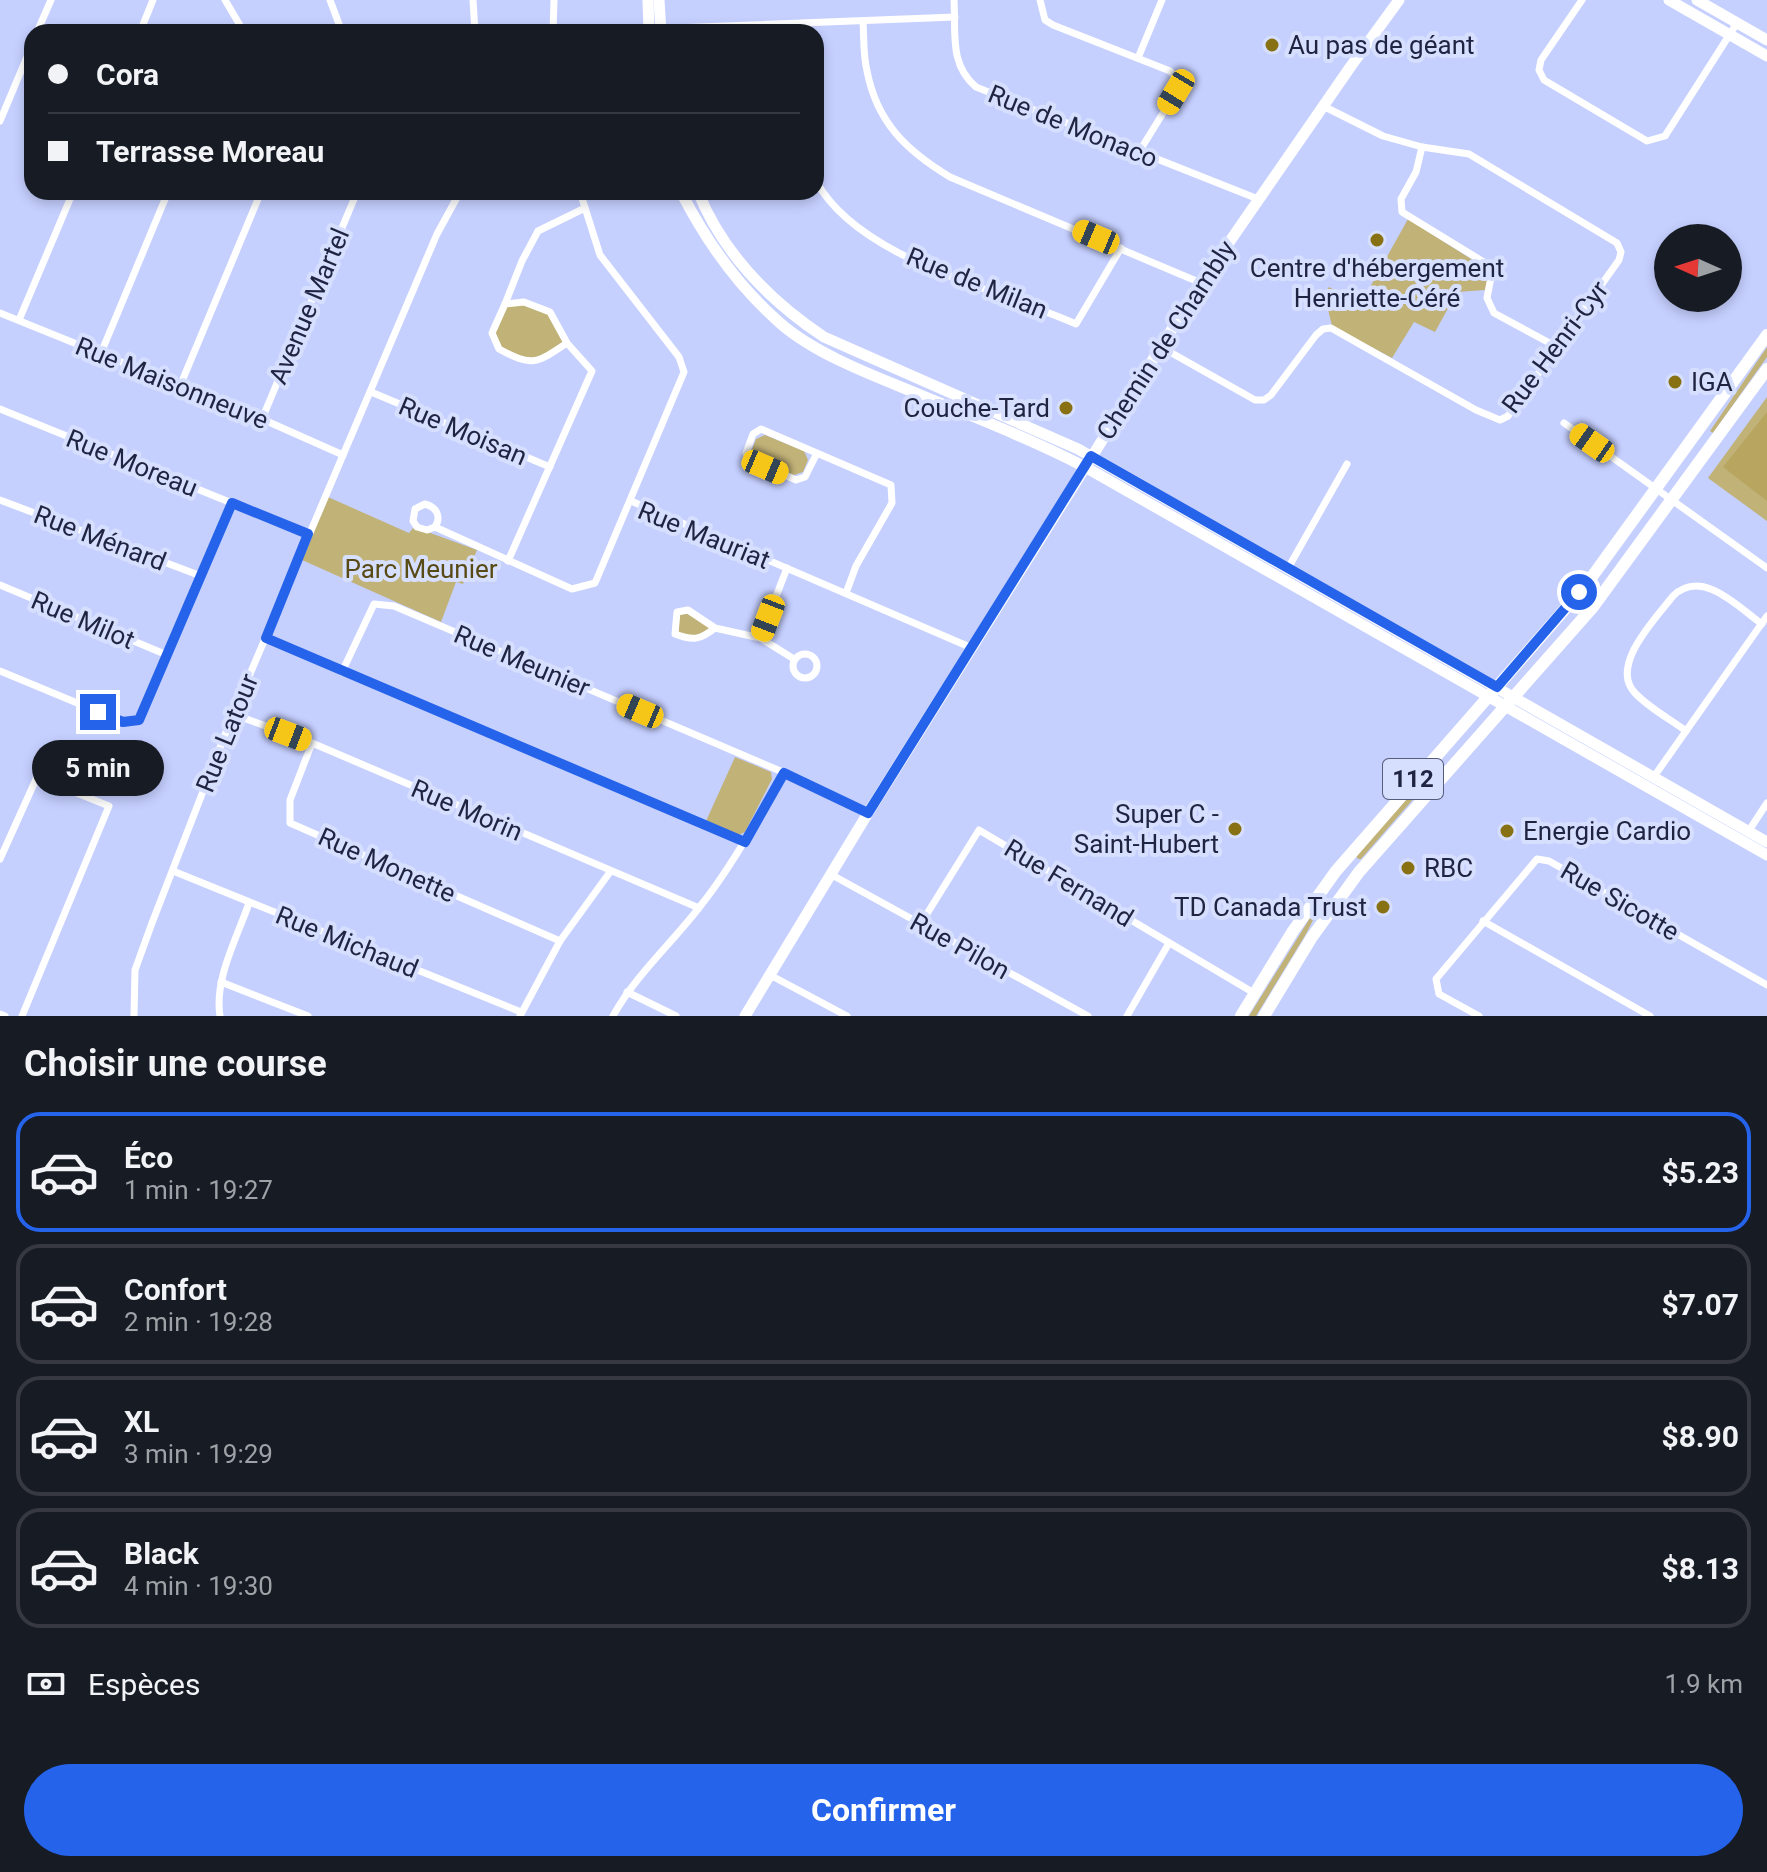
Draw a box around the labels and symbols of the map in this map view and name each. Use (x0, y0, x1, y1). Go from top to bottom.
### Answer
place label: Au pas de géant (1288, 30, 1475, 60)
marker: Au pas de géant (1263, 36, 1281, 54)
car (1153, 65, 1199, 119)
street label: Rue de Monaco (984, 78, 1162, 174)
car (1069, 217, 1123, 257)
street label: Avenue Martel (263, 224, 355, 388)
north arrow (1654, 224, 1742, 312)
marker: Centre d'hébergement Henriette-Céré (1368, 231, 1386, 249)
street label: Chemin de Chambly (1090, 235, 1242, 445)
street label: Rue de Milan (902, 241, 1052, 325)
place label: Centre d'hébergement Henriette-Céré (1250, 253, 1504, 313)
street label: Rue Henri-Cyr (1496, 275, 1615, 419)
street label: Rue Maisonneuve (71, 331, 273, 435)
place label: IGA (1691, 367, 1733, 397)
marker: IGA (1666, 373, 1684, 391)
street label: Rue Moisan (394, 391, 532, 471)
place label: Couche-Tard (904, 393, 1050, 423)
marker: Couche-Tard (1057, 399, 1075, 417)
car (1565, 419, 1619, 467)
street label: Rue Moreau (62, 423, 202, 503)
car (738, 447, 792, 487)
street label: Rue Mauriat (634, 495, 774, 575)
street label: Rue Ménard (30, 499, 170, 577)
park label: Parc Meunier (344, 554, 498, 584)
route start (1561, 574, 1597, 610)
street label: Rue Milot (27, 585, 139, 655)
car (748, 591, 788, 645)
street label: Rue Meunier (450, 619, 595, 703)
street label: Rue Latour (190, 669, 264, 797)
car (613, 691, 667, 731)
route end (80, 694, 116, 730)
car (261, 714, 315, 754)
callout: 5 min (32, 740, 164, 796)
road number: 112 (1383, 759, 1443, 799)
street label: Rue Morin (407, 773, 527, 847)
place label: Super C - Saint-Hubert (1074, 799, 1219, 859)
place label: Energie Cardio (1523, 816, 1691, 846)
marker: Super C - Saint-Hubert (1226, 820, 1244, 838)
street label: Rue Monette (314, 821, 460, 909)
marker: Energie Cardio (1498, 822, 1516, 840)
street label: Rue Fernand (999, 833, 1139, 933)
place label: RBC (1424, 853, 1473, 883)
street label: Rue Sicotte (1556, 855, 1684, 947)
marker: RBC (1399, 859, 1417, 877)
place label: TD Canada Trust (1174, 892, 1367, 922)
marker: TD Canada Trust (1374, 898, 1392, 916)
street label: Rue Michaud (272, 900, 422, 984)
street label: Rue Pilon (905, 907, 1015, 985)

